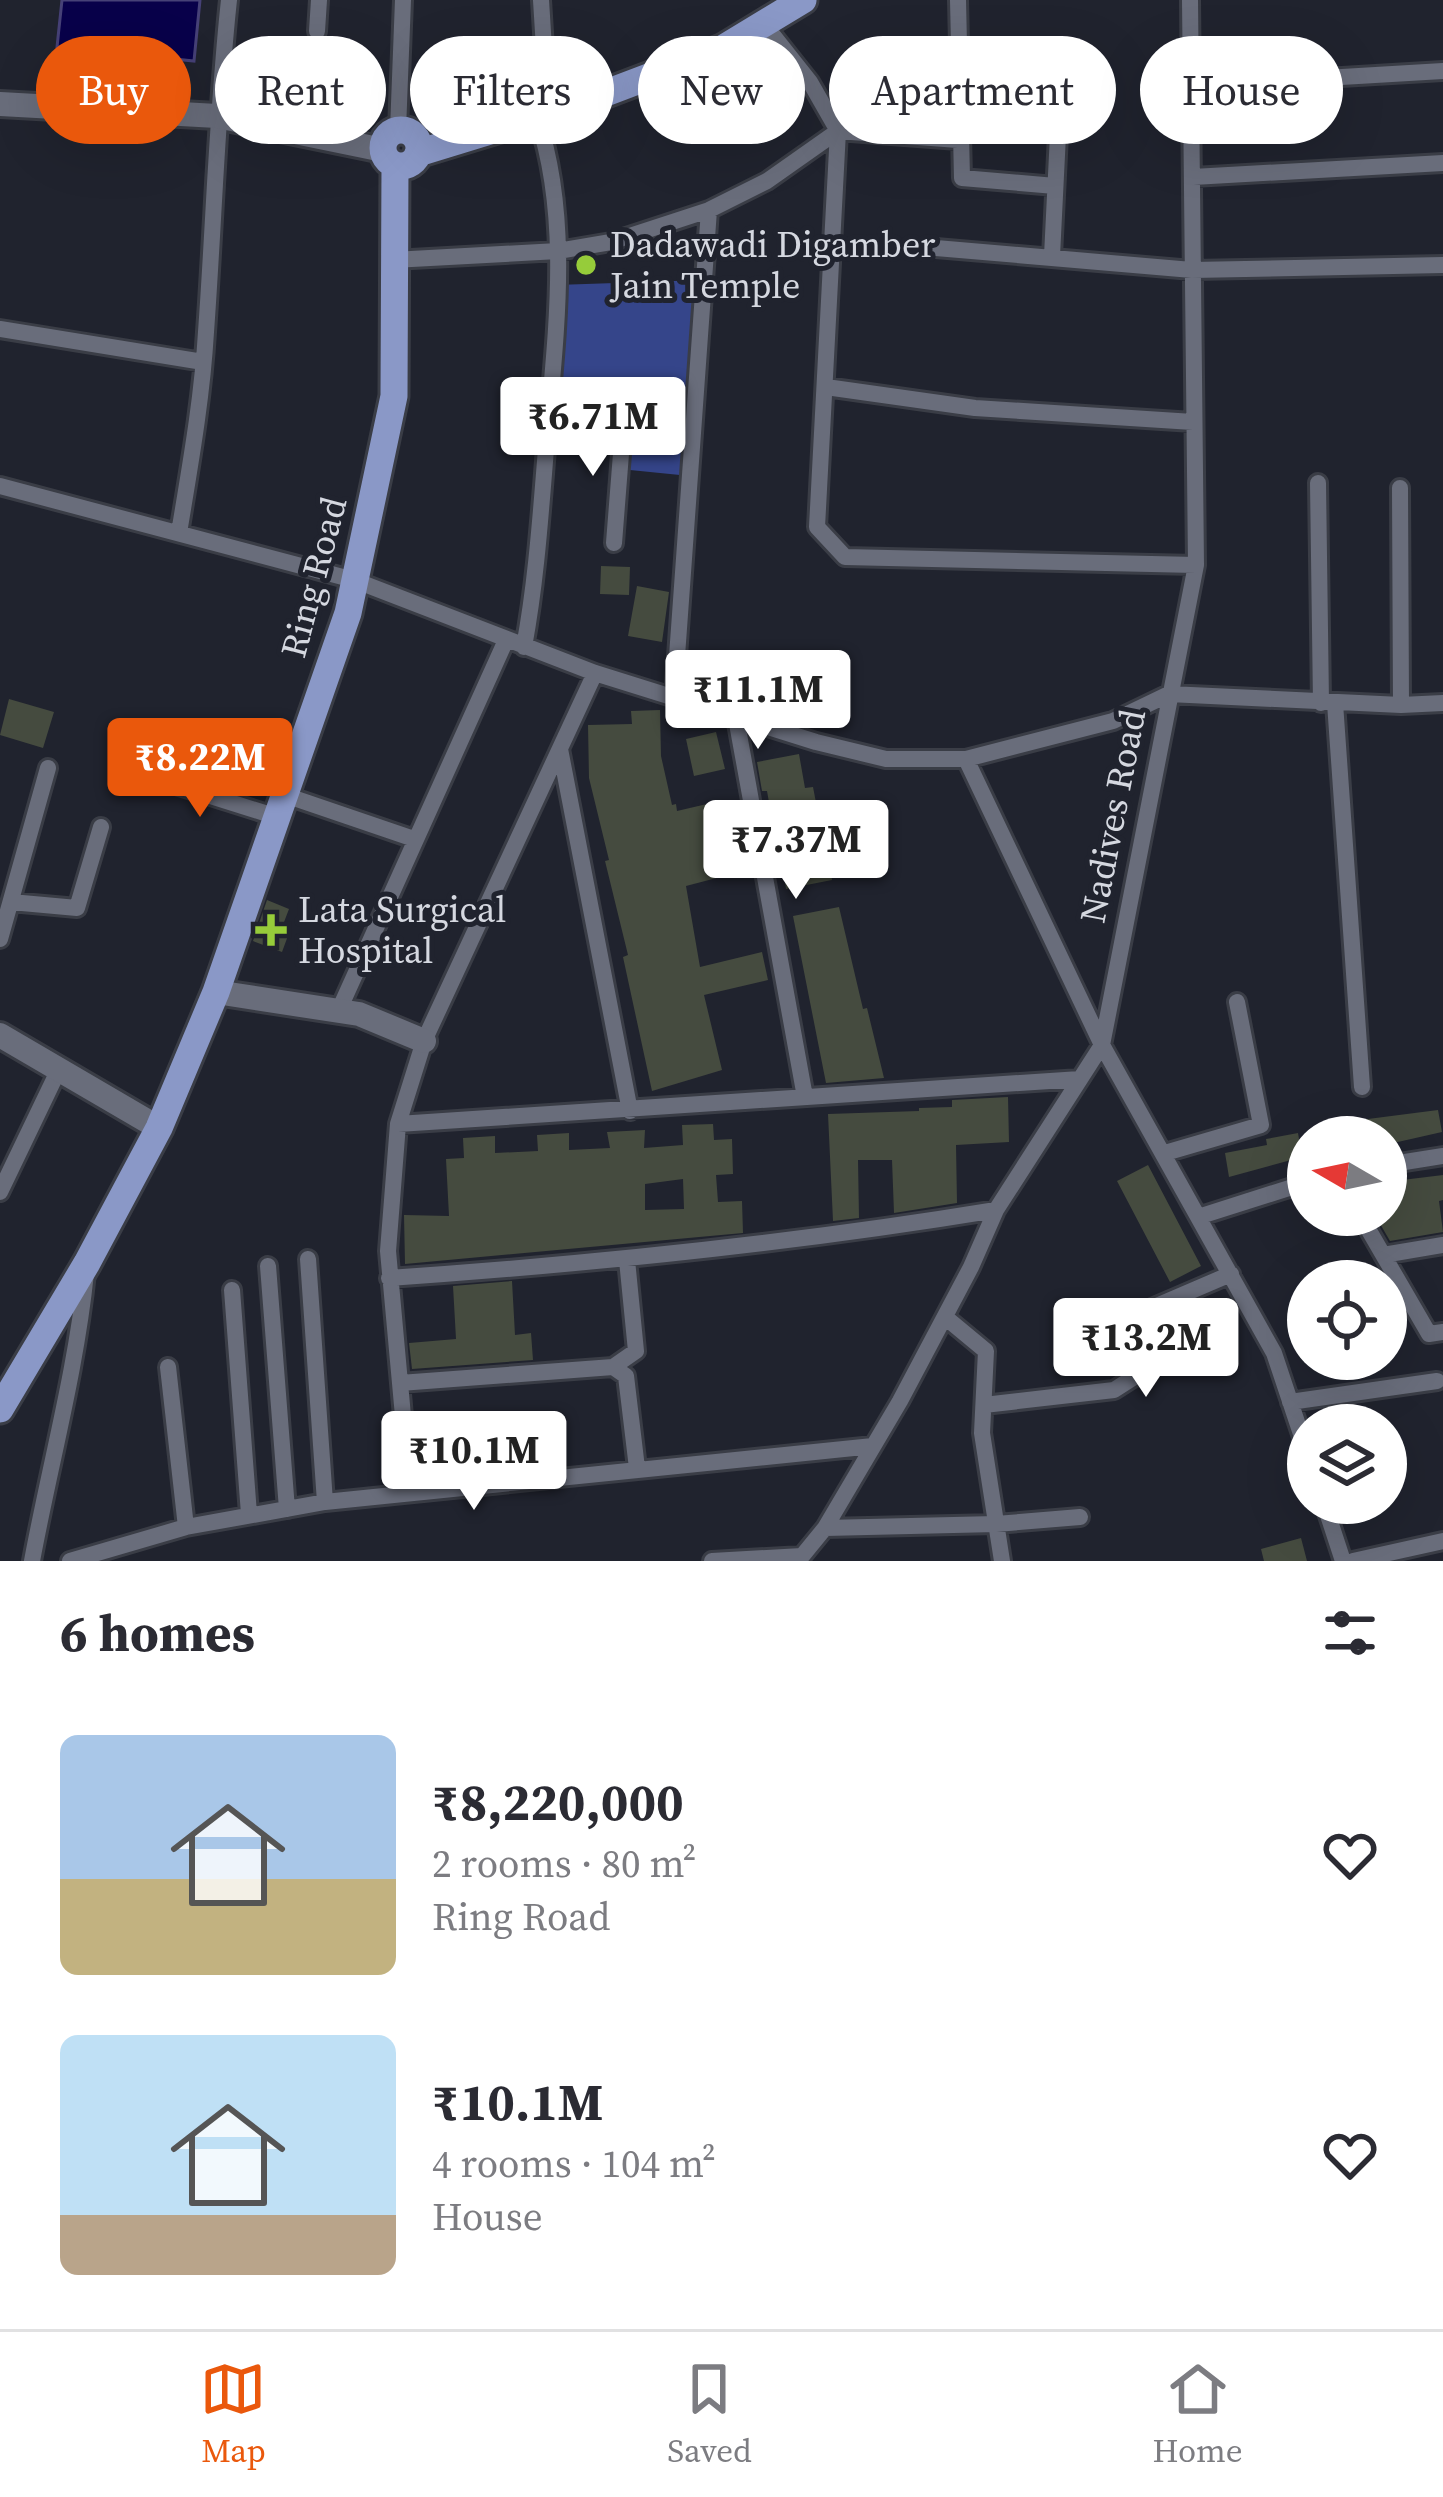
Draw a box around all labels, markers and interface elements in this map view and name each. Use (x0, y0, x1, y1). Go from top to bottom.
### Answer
chip: Buy (36, 36, 191, 144)
chip: Rent (215, 36, 386, 144)
chip: Filters (410, 36, 614, 144)
chip: New (638, 36, 805, 144)
chip: Apartment (829, 36, 1116, 144)
chip: House (1140, 36, 1343, 144)
place label: Dadawadi Digamber Jain Temple (609, 220, 935, 310)
marker: Dadawadi Digamber Jain Temple (573, 252, 599, 278)
pin: ₹6.71M (495, 377, 691, 479)
text: ₹6.71M (527, 389, 659, 442)
street label: Ring Road (269, 491, 358, 663)
pin: ₹11.1M (660, 650, 856, 752)
text: ₹11.1M (692, 662, 824, 715)
street label: Nadives Road (1068, 705, 1157, 927)
pin: ₹8.22M (102, 718, 298, 820)
text: ₹8.22M (134, 730, 266, 783)
pin: ₹7.37M (698, 800, 894, 902)
text: ₹7.37M (730, 812, 862, 865)
place label: Lata Surgical Hospital (298, 885, 506, 975)
marker: Lata Surgical Hospital (255, 914, 287, 946)
north arrow (1287, 1116, 1407, 1236)
map controls (1287, 1116, 1407, 1524)
button: locate (1287, 1260, 1407, 1380)
pin: ₹13.2M (1048, 1298, 1244, 1400)
text: ₹13.2M (1080, 1310, 1212, 1363)
button: layers (1287, 1404, 1407, 1524)
pin: ₹10.1M (376, 1411, 572, 1513)
text: ₹10.1M (408, 1423, 540, 1476)
text: 6 homes (60, 1598, 255, 1668)
icon: filters (1317, 1600, 1383, 1666)
text: ₹8,220,000 (432, 1767, 684, 1837)
icon: home (156, 1783, 300, 1927)
icon: heart (1317, 1822, 1383, 1888)
text: 2 rooms · 80 m² (432, 1837, 696, 1890)
text: Ring Road (432, 1890, 610, 1943)
text: ₹10.1M (432, 2067, 604, 2137)
icon: home (156, 2083, 300, 2227)
icon: heart (1317, 2122, 1383, 2188)
text: 4 rooms · 104 m² (432, 2137, 716, 2190)
text: House (432, 2190, 543, 2243)
tab: Map (200, 2356, 266, 2473)
tab: Saved (667, 2356, 752, 2473)
tab: Home (1153, 2356, 1243, 2473)

